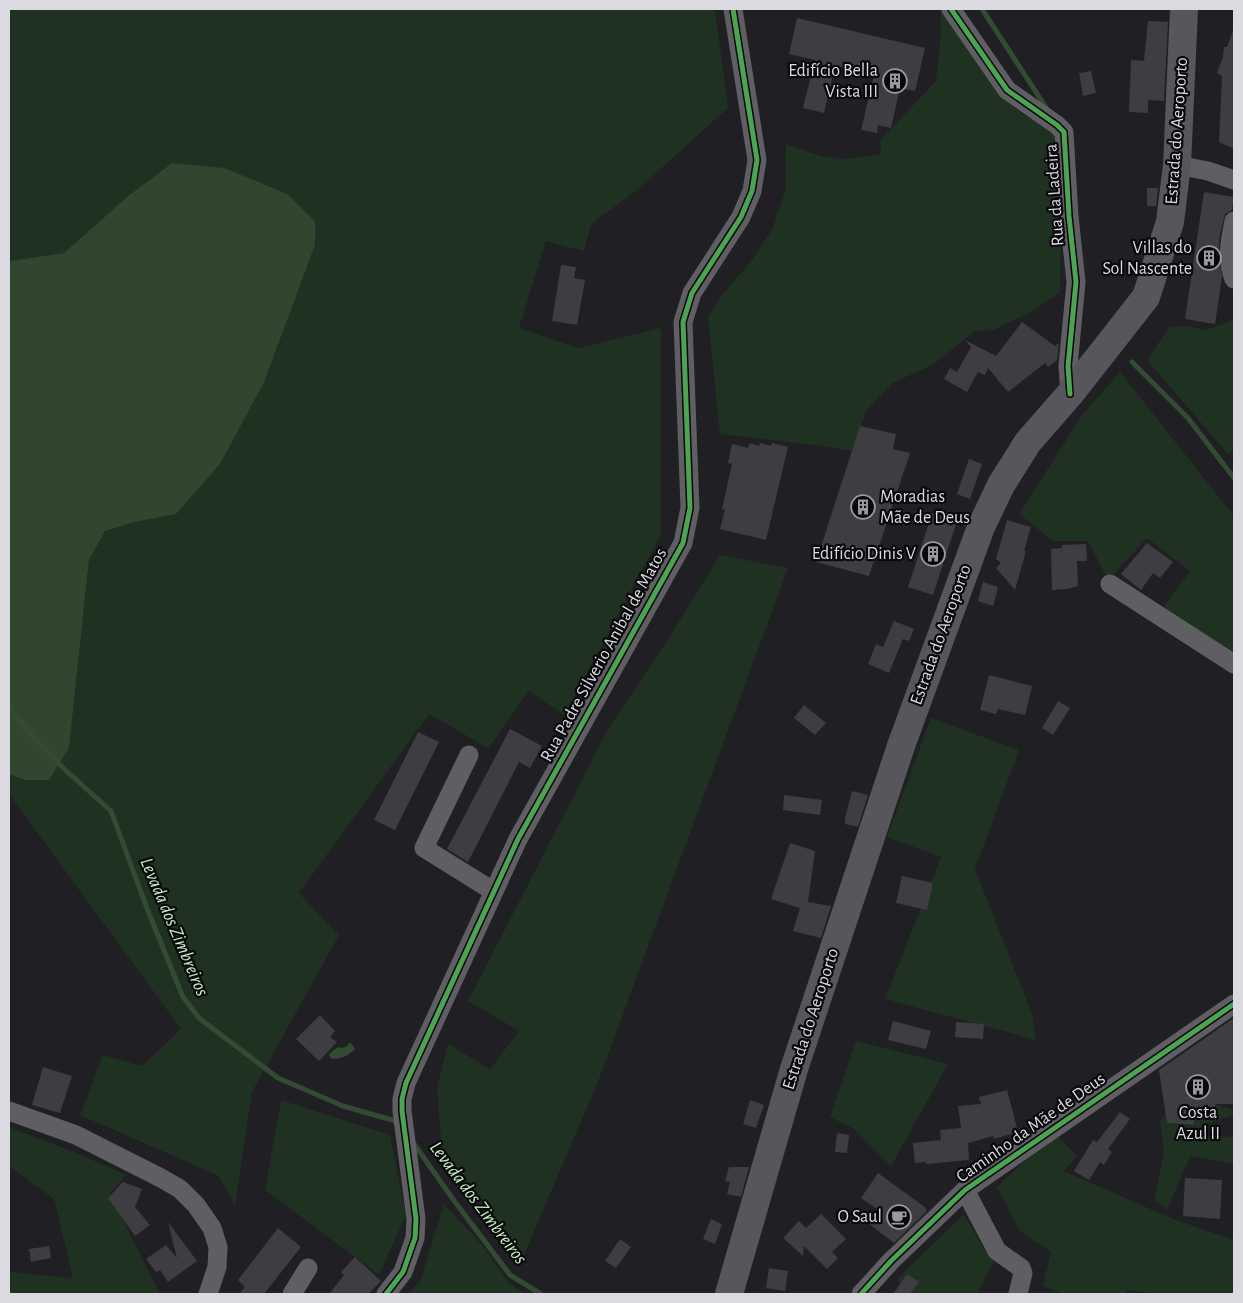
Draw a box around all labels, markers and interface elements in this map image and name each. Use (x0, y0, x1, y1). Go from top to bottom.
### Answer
street label: Estrada do Aeroporto (1163, 57, 1191, 205)
place label: Edifício Bella Vista III (788, 62, 878, 101)
building icon: Edifício Bella Vista III (882, 68, 908, 94)
street label: Rua da Ladeira (1042, 143, 1068, 247)
place label: Villas do Sol Nascente (1102, 239, 1192, 278)
building icon: Villas do Sol Nascente (1196, 245, 1222, 271)
place label: Moradias Mãe de Deus (880, 488, 970, 527)
building icon: Moradias Mãe de Deus (850, 494, 876, 520)
building icon: Edifício Dinis V (920, 541, 946, 567)
street label: Rua Padre Silverio Anibal de Matos (538, 545, 670, 765)
place label: Edifício Dinis V (812, 545, 917, 563)
street label: Estrada do Aeroporto (907, 562, 975, 707)
water label: Levada dos Zimbreiros (136, 855, 212, 999)
street label: Estrada do Aeroporto (780, 946, 842, 1092)
street label: Caminho da Mãe de Deus (953, 1070, 1109, 1186)
building icon: Costa Azul II (1185, 1074, 1211, 1100)
place label: Costa Azul II (1176, 1104, 1220, 1143)
water label: Levada dos Zimbreiros (426, 1138, 530, 1268)
cafe icon: O Saul (886, 1204, 912, 1230)
place label: O Saul (838, 1208, 882, 1226)

